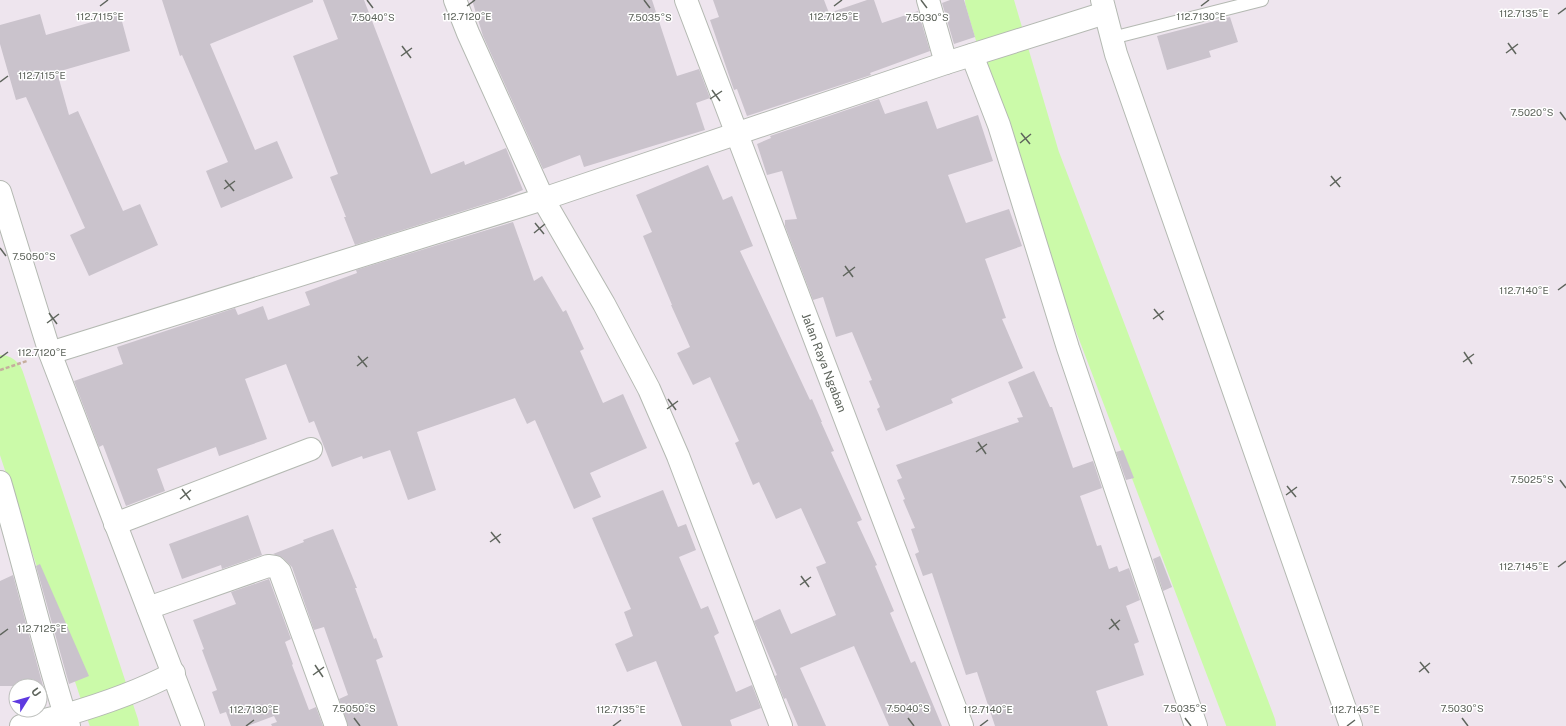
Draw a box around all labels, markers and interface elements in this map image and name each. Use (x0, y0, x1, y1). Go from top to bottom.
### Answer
text: 112.7135°E (1499, 7, 1549, 19)
text: 112.7115°E (76, 10, 124, 22)
text: 112.7120°E (442, 10, 492, 22)
text: 112.7125°E (809, 10, 859, 22)
text: 112.7130°E (1176, 10, 1226, 22)
text: 7.5040°S (351, 11, 395, 23)
text: 7.5035°S (628, 11, 672, 23)
text: 7.5030°S (905, 11, 949, 23)
text: 112.7115°E (18, 69, 66, 81)
text: 7.5020°S (1511, 106, 1554, 118)
text: 7.5050°S (12, 250, 56, 262)
text: 112.7140°E (1499, 284, 1549, 296)
street label: Jalan Raya Ngaban (799, 311, 849, 414)
text: 112.7120°E (17, 346, 67, 358)
text: 7.5025°S (1510, 473, 1554, 485)
text: 112.7145°E (1499, 560, 1549, 572)
text: 112.7125°E (17, 622, 67, 634)
north arrow (8, 678, 48, 718)
text: U (29, 685, 43, 699)
text: 7.5050°S (332, 702, 376, 714)
text: 7.5040°S (886, 702, 930, 714)
text: 7.5035°S (1163, 702, 1207, 714)
text: 7.5030°S (1440, 702, 1484, 714)
text: 112.7130°E (229, 703, 279, 715)
text: 112.7135°E (596, 703, 646, 715)
text: 112.7140°E (963, 703, 1013, 715)
text: 112.7145°E (1330, 703, 1380, 715)

